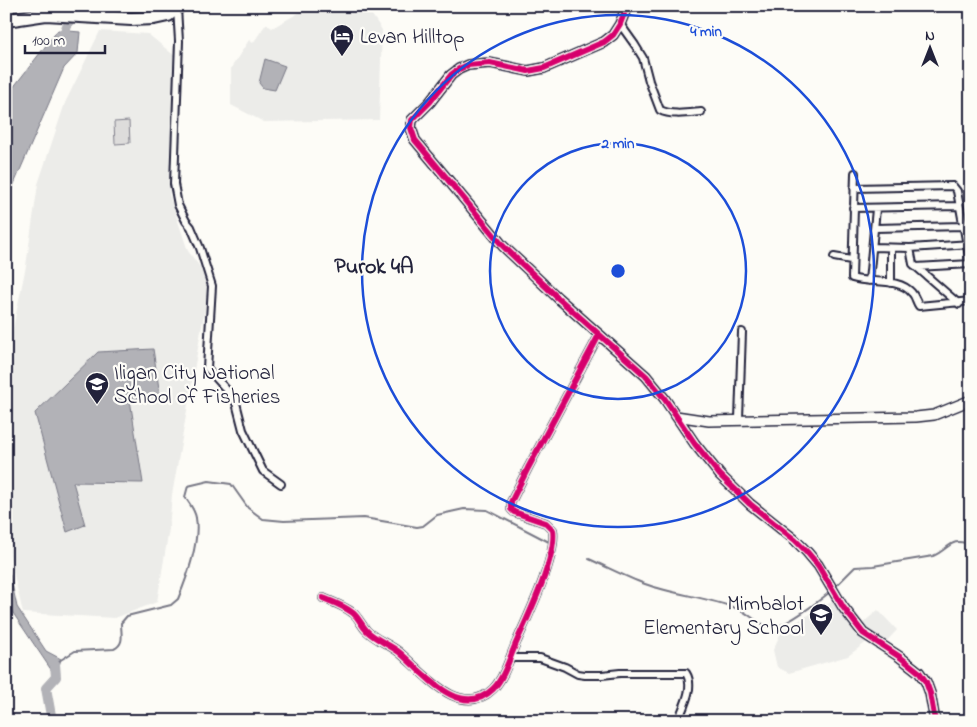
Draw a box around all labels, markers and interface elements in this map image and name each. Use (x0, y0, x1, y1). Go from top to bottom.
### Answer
text: 4 min (689, 21, 722, 43)
scale bar (25, 22, 105, 54)
north arrow (904, 22, 954, 72)
hotel icon: Levan Hilltop (329, 23, 355, 57)
place label: Levan Hilltop (360, 23, 465, 53)
text: N (925, 26, 935, 47)
text: 100 m (32, 30, 65, 52)
text: 2 min (601, 133, 635, 155)
district label: Purok 4A (334, 252, 414, 284)
centre of rings (609, 262, 627, 280)
place label: Iligan City National School of Fisheries (114, 359, 281, 413)
school or university icon: Iligan City National School of Fisheries (84, 371, 110, 405)
place label: Mimbalot Elementary School (643, 590, 804, 646)
school or university icon: Mimbalot Elementary School (808, 602, 834, 636)

